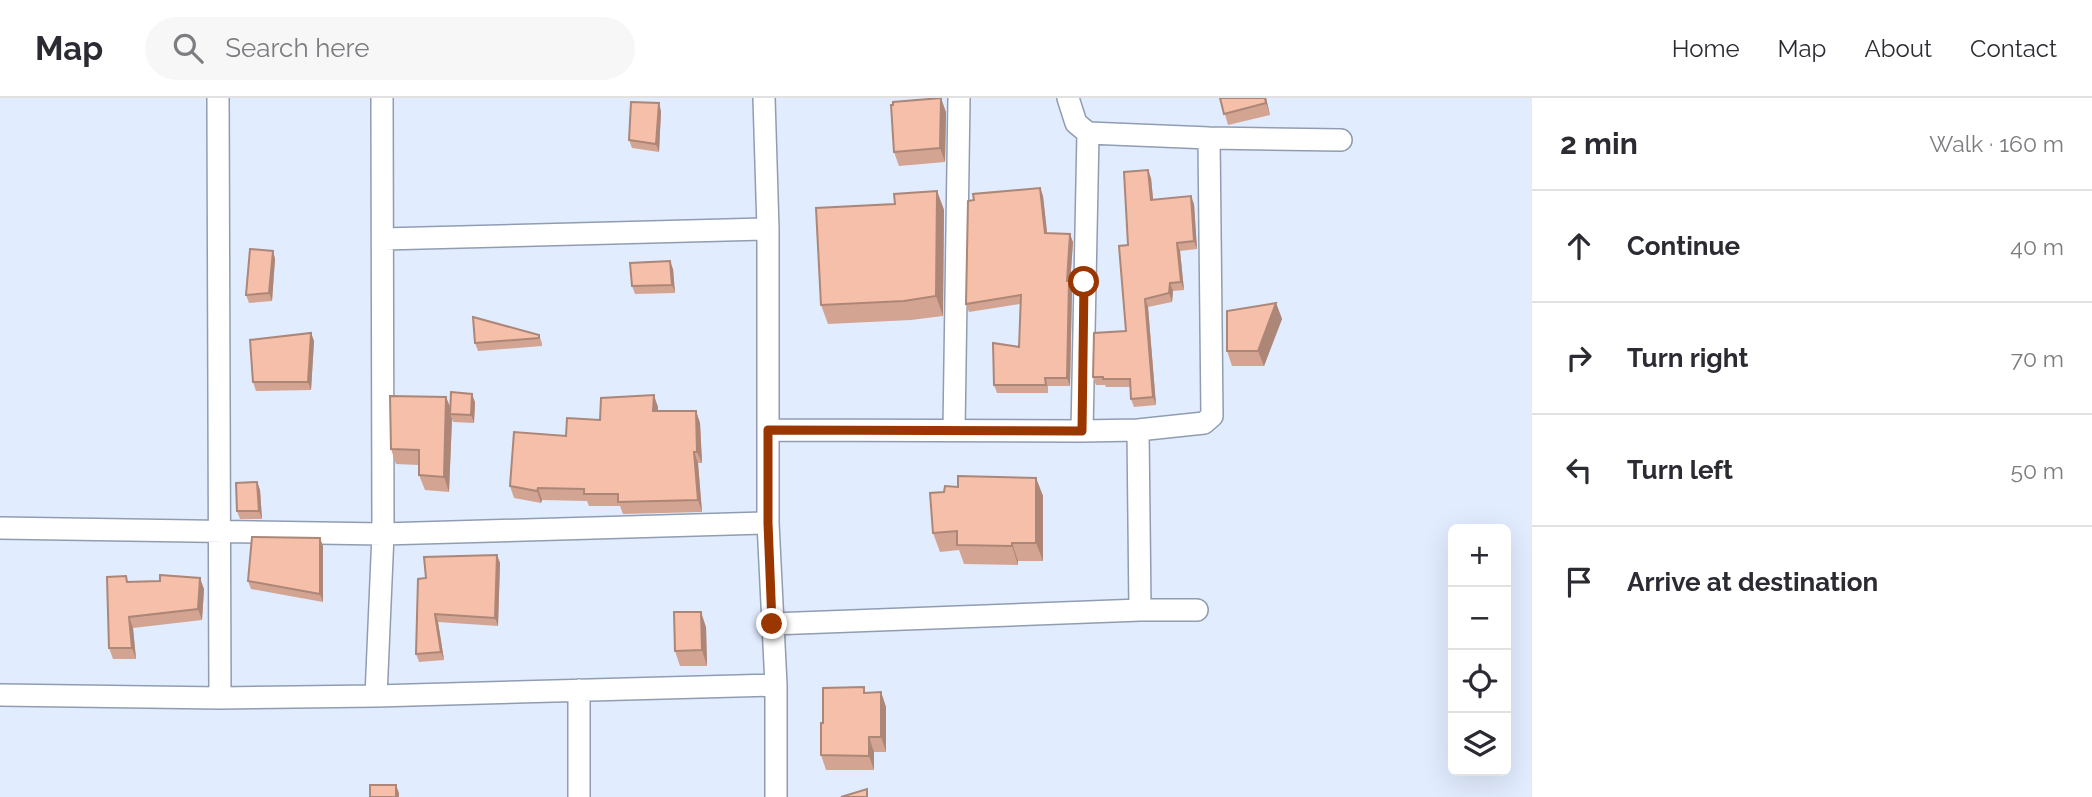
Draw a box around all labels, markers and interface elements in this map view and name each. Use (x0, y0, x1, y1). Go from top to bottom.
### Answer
search box (145, 17, 635, 80)
text: Map (35, 29, 103, 68)
icon: search (169, 29, 207, 67)
text: Search here (225, 33, 370, 63)
text: Home (1672, 34, 1740, 63)
text: Map (1778, 34, 1826, 63)
text: About (1864, 34, 1932, 63)
text: Contact (1970, 34, 2057, 63)
text: 2 min (1560, 126, 1638, 161)
text: Walk · 160 m (1929, 130, 2064, 157)
icon: ahead (1560, 227, 1598, 265)
text: Continue (1627, 231, 1740, 261)
text: 40 m (2010, 233, 2064, 260)
route start (1068, 266, 1099, 297)
icon: right (1560, 339, 1598, 377)
text: Turn right (1627, 343, 1748, 373)
text: 70 m (2011, 345, 2064, 372)
icon: left (1560, 451, 1598, 489)
text: Turn left (1627, 455, 1733, 485)
text: 50 m (2010, 457, 2064, 484)
map controls (1448, 524, 1511, 776)
button: + (1448, 524, 1511, 587)
icon: arrive (1560, 563, 1598, 601)
text: Arrive at destination (1627, 567, 1878, 597)
button: − (1448, 587, 1511, 650)
route end (756, 608, 787, 639)
button: locate (1448, 650, 1511, 713)
button: layers (1448, 713, 1511, 776)

